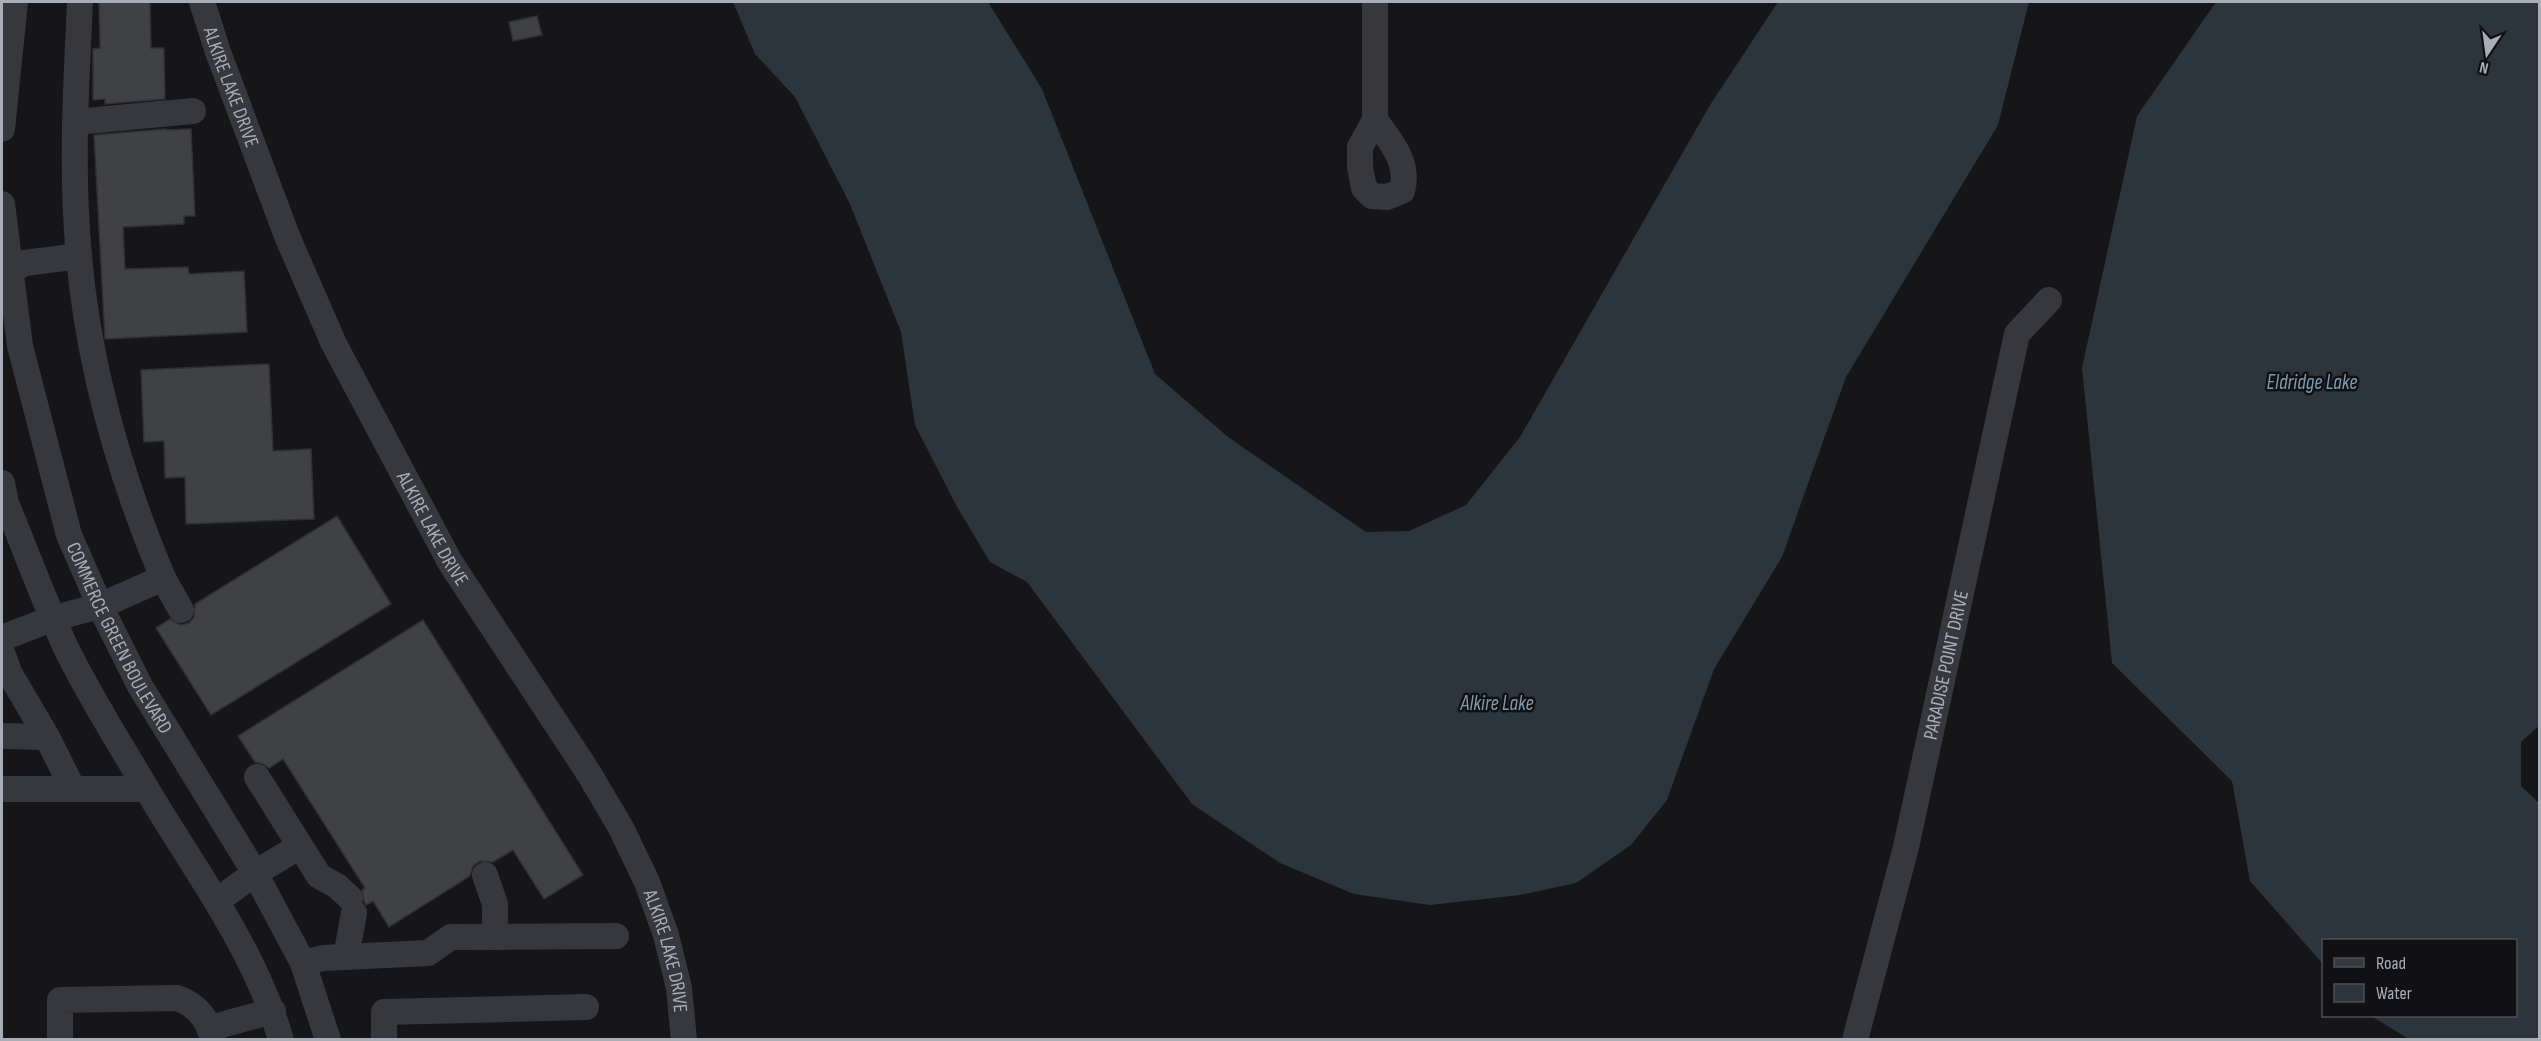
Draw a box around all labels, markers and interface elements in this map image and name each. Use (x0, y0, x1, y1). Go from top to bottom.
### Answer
street label: ALKIRE LAKE DRIVE (197, 23, 264, 151)
north arrow (2457, 24, 2517, 84)
text: N (2478, 57, 2490, 77)
water label: Eldridge Lake (2267, 370, 2357, 395)
street label: ALKIRE LAKE DRIVE (391, 467, 473, 591)
street label: COMMERCE GREEN BOULEVARD (61, 539, 177, 738)
street label: PARADISE POINT DRIVE (1919, 588, 1974, 742)
water label: Alkire Lake (1459, 691, 1534, 716)
street label: ALKIRE LAKE DRIVE (637, 886, 692, 1014)
legend (2322, 939, 2517, 1017)
text: Road (2376, 953, 2406, 974)
text: Water (2376, 983, 2412, 1004)

